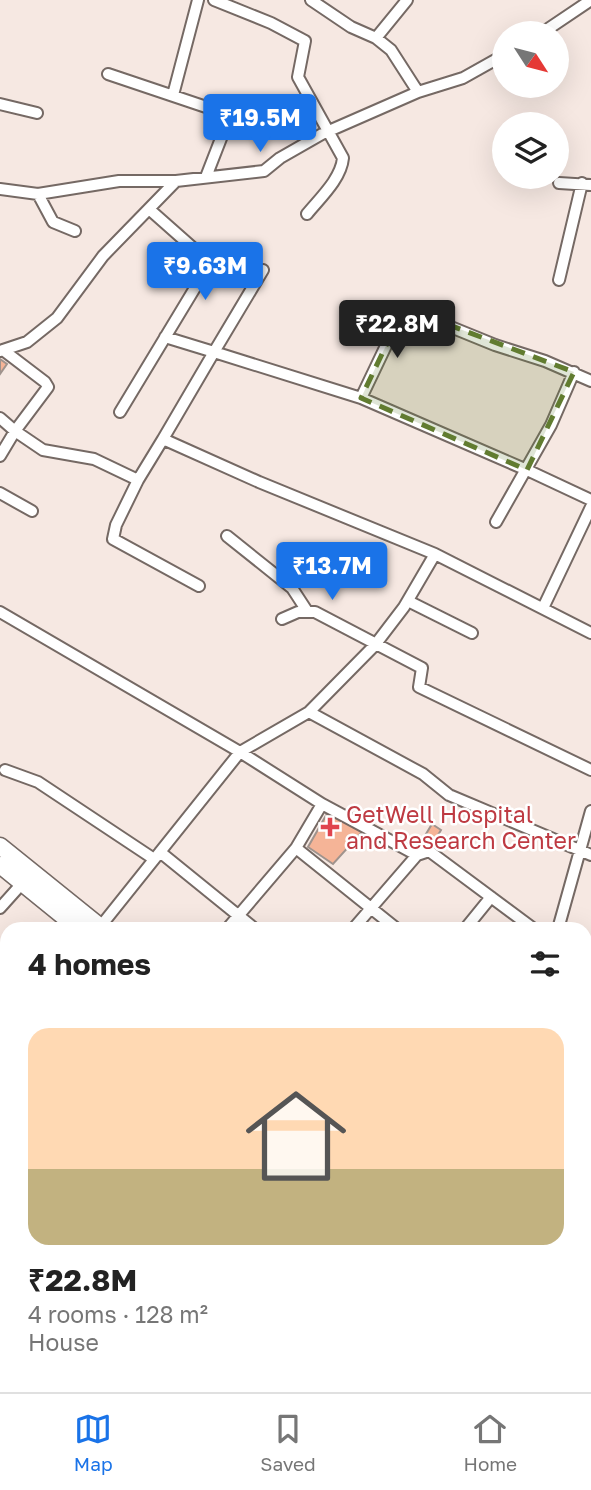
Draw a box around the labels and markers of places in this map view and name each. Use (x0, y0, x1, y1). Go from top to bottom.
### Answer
pin: ₹19.5M (203, 94, 317, 154)
pin: ₹9.63M (148, 243, 262, 302)
pin: ₹22.8M (340, 300, 454, 360)
pin: ₹13.7M (275, 542, 389, 602)
place label: GetWell Hospital and Research Center (346, 800, 576, 854)
marker: GetWell Hospital and Research Center (320, 817, 340, 837)

